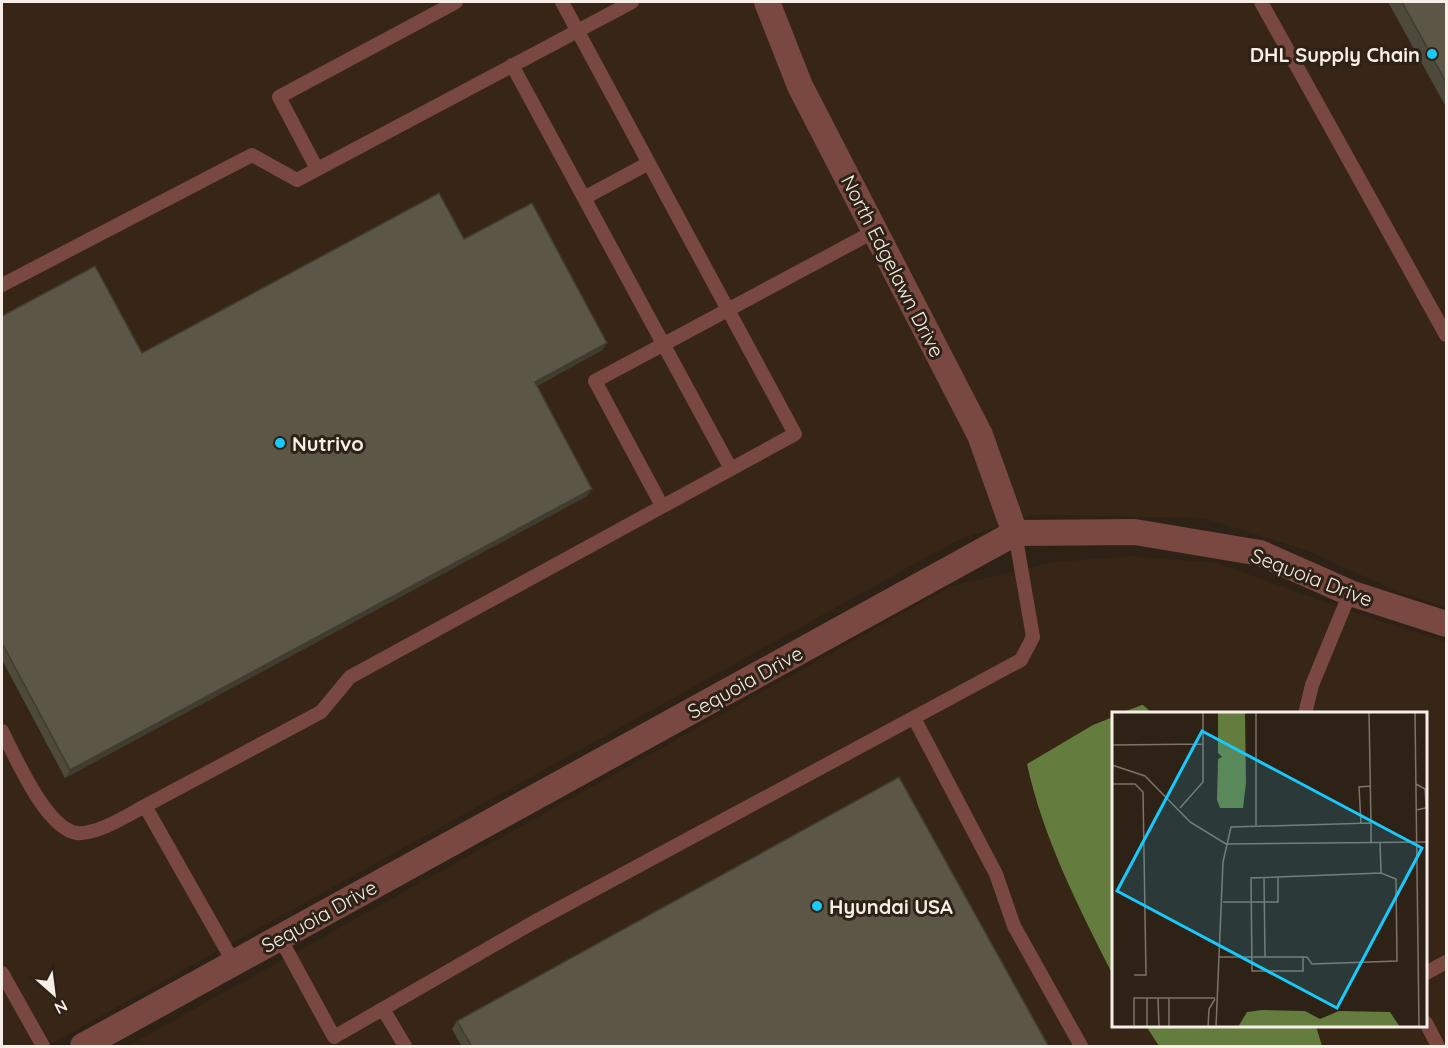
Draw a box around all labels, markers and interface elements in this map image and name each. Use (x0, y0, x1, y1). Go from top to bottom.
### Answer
place label: DHL Supply Chain (1250, 42, 1420, 67)
marker: DHL Supply Chain (1425, 47, 1439, 61)
street label: North Edgelawn Drive (836, 171, 950, 361)
place label: Nutrivo (292, 431, 364, 456)
marker: Nutrivo (273, 436, 287, 450)
street label: Sequoia Drive (1248, 542, 1376, 612)
street label: Sequoia Drive (683, 640, 807, 724)
inset map (1112, 712, 1427, 1027)
street label: Sequoia Drive (257, 874, 381, 958)
place label: Hyundai USA (829, 894, 953, 919)
marker: Hyundai USA (810, 899, 824, 913)
north arrow (24, 964, 84, 1024)
text: N (51, 996, 71, 1019)

